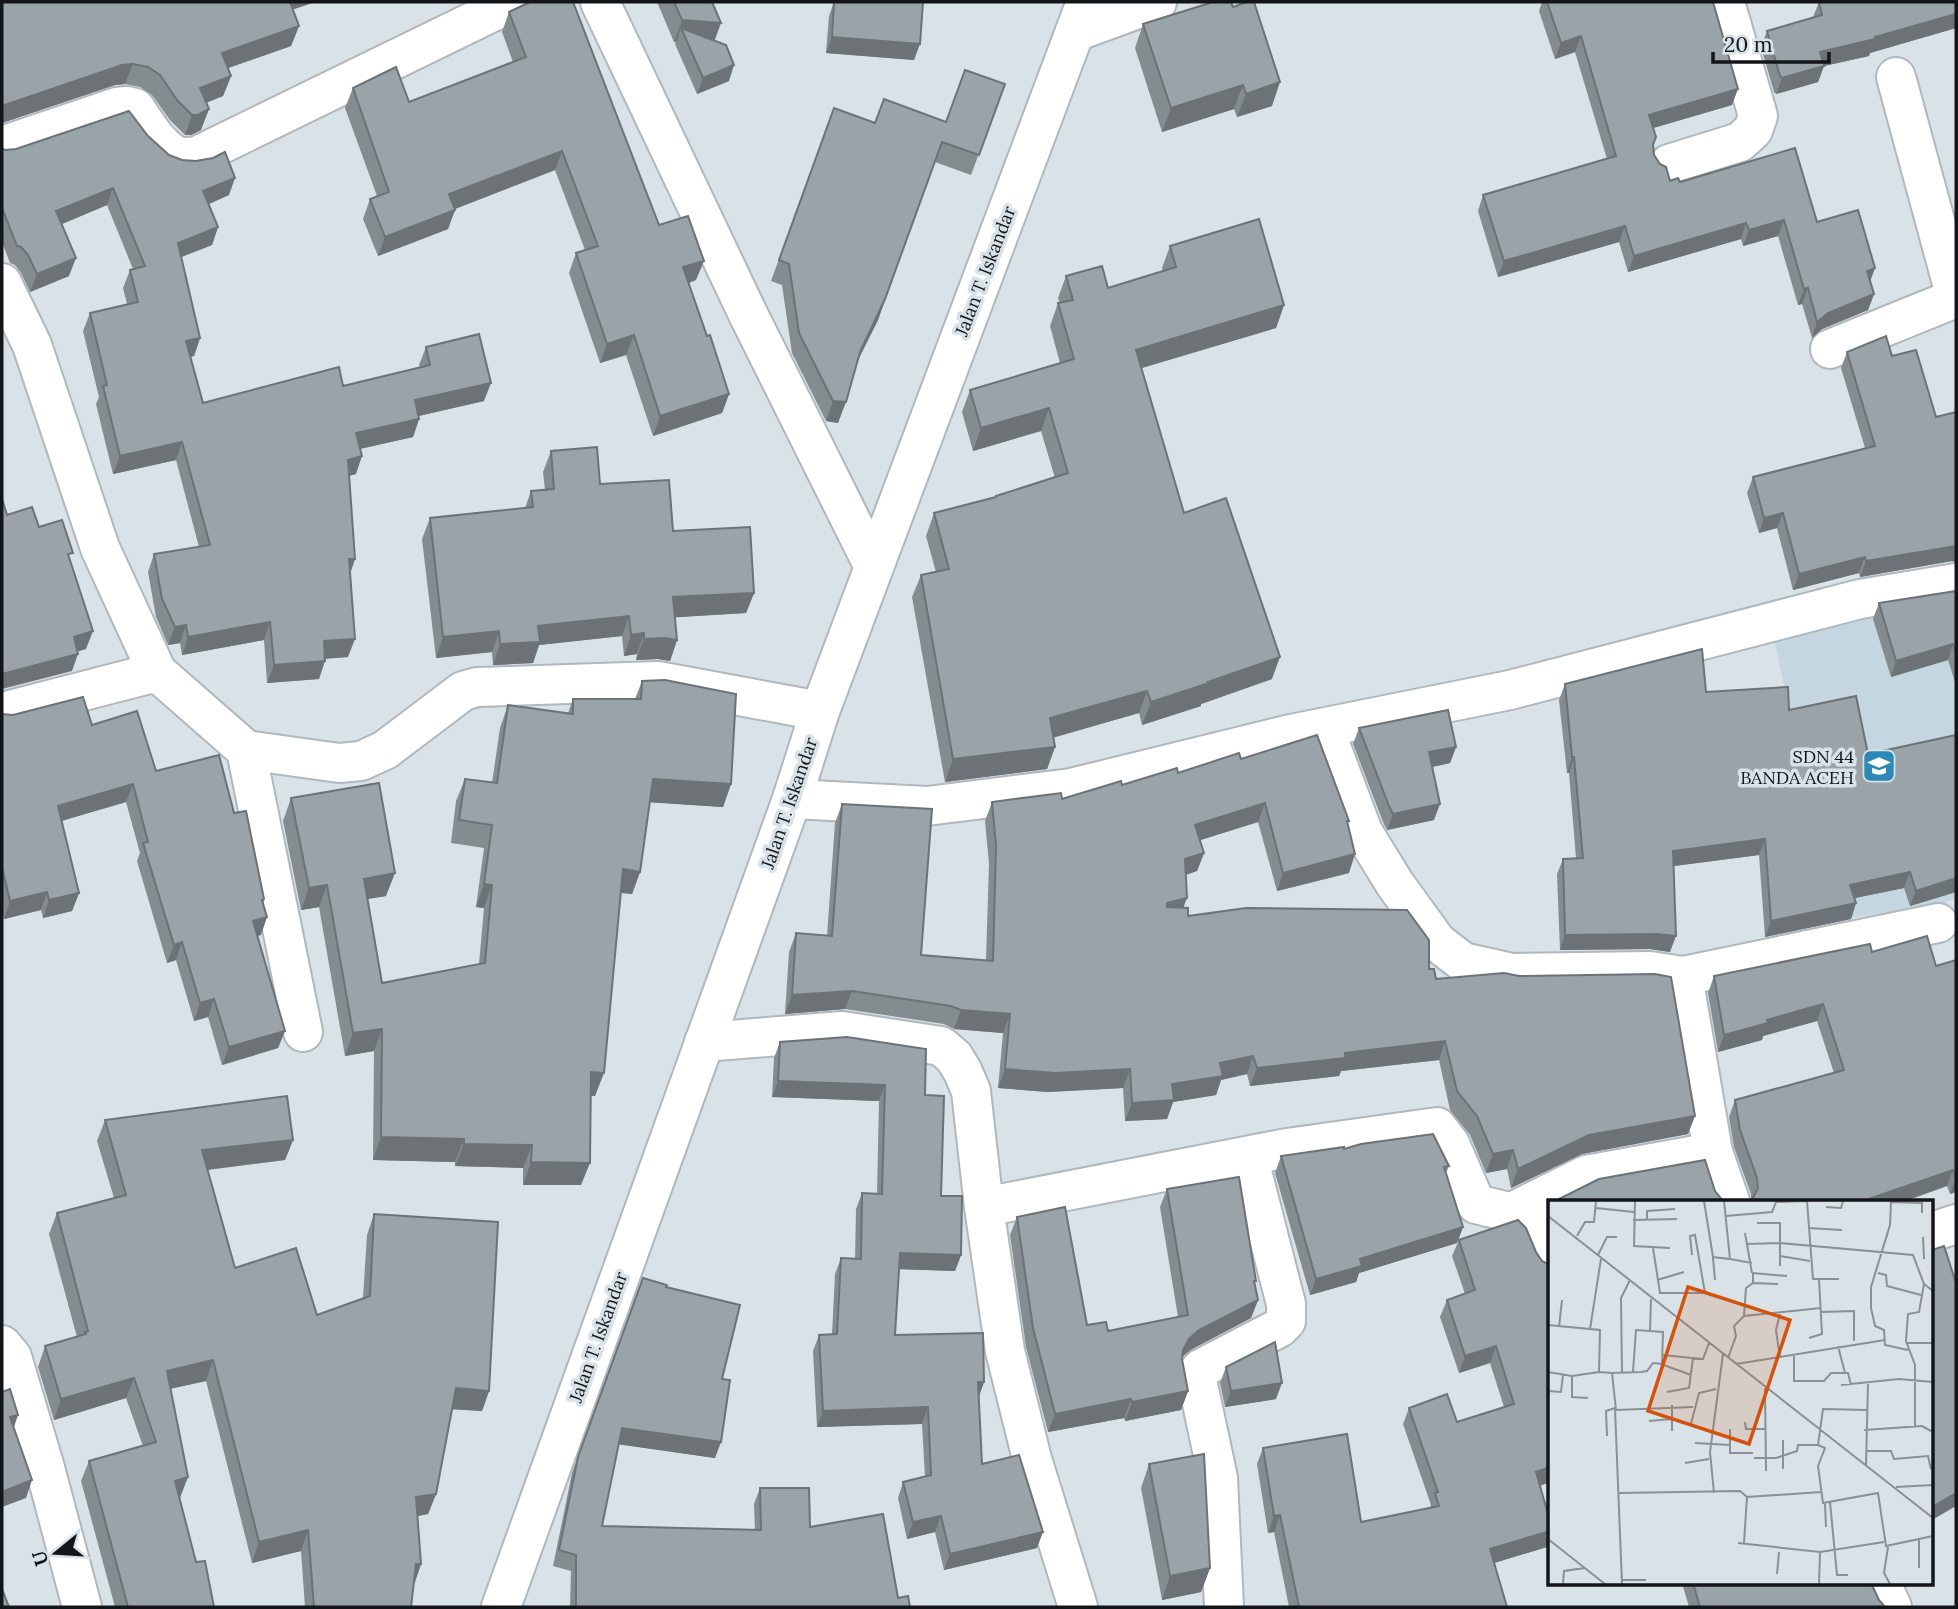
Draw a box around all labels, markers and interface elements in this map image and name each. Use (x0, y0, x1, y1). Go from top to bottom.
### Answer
scale bar (1713, 21, 1828, 65)
text: 20 m (1724, 31, 1773, 58)
street label: Jalan T. Iskandar (949, 203, 1020, 340)
street label: Jalan T. Iskandar (755, 734, 822, 873)
place label: SDN 44 BANDA ACEH (1740, 745, 1854, 789)
school or university icon: SDN 44 BANDA ACEH (1860, 747, 1898, 785)
inset map (1548, 1200, 1934, 1584)
street label: Jalan T. Iskandar (563, 1268, 632, 1406)
north arrow (21, 1518, 91, 1588)
text: U (26, 1548, 53, 1569)

